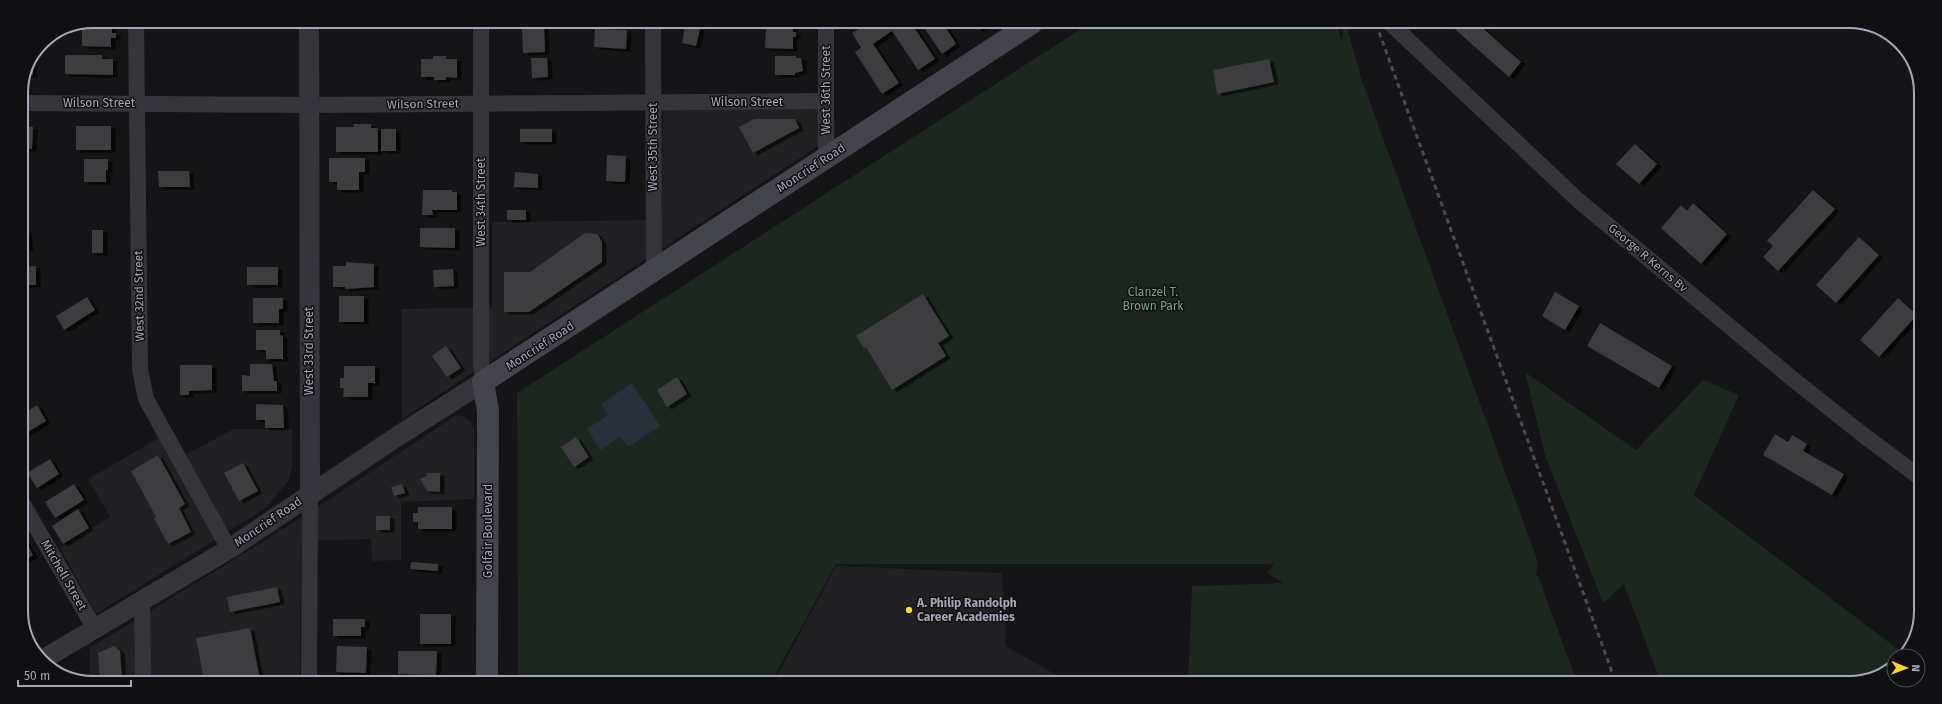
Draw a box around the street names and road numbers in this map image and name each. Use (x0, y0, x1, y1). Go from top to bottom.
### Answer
street label: West 36th Street (819, 45, 833, 134)
street label: Wilson Street (711, 95, 784, 109)
street label: Wilson Street (63, 96, 136, 110)
street label: Wilson Street (387, 96, 460, 112)
street label: West 35th Street (646, 102, 660, 191)
street label: Moncrief Road (774, 141, 848, 195)
street label: West 34th Street (474, 157, 488, 246)
street label: George R Kerns Bv (1606, 221, 1690, 295)
street label: West 32nd Street (131, 250, 147, 342)
street label: West 33rd Street (302, 306, 316, 395)
street label: Moncrief Road (503, 319, 577, 373)
street label: Golfair Boulevard (481, 484, 495, 578)
street label: Moncrief Road (232, 494, 304, 550)
street label: Mitchell Street (38, 537, 90, 613)

